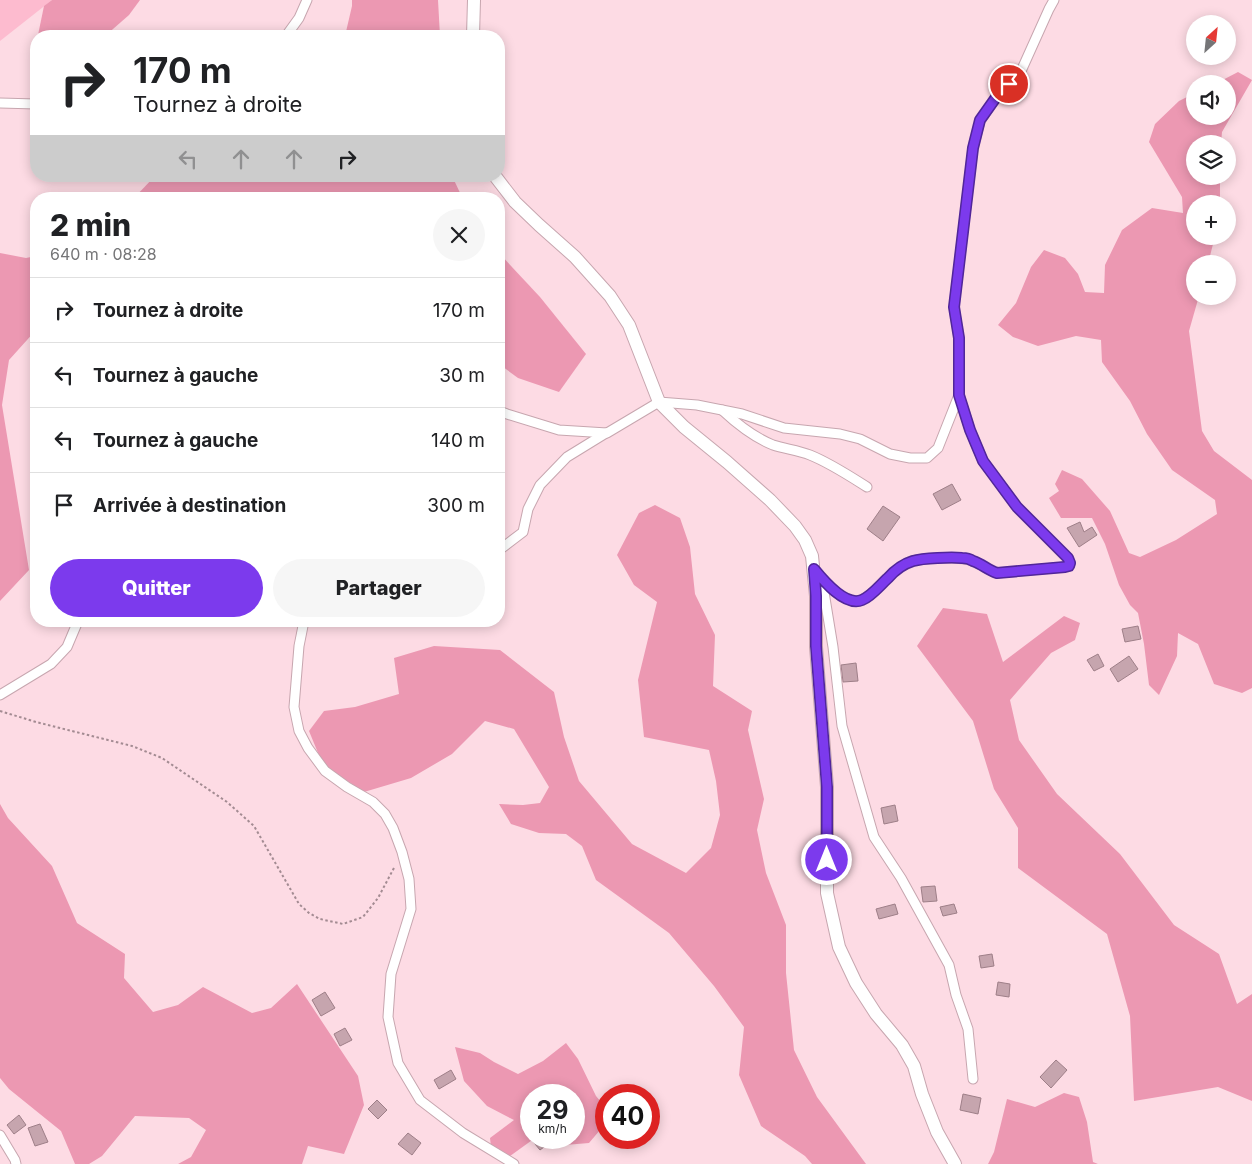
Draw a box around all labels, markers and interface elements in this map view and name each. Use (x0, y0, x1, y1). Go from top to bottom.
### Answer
north arrow (1186, 15, 1236, 65)
map controls (1186, 15, 1236, 305)
text: 170 m (133, 49, 232, 91)
icon: right (50, 50, 115, 115)
pin (988, 63, 1030, 105)
icon: arrive (995, 70, 1023, 98)
button: sound (1186, 75, 1236, 125)
text: Tournez à droite (133, 91, 302, 117)
button: layers (1186, 135, 1236, 185)
icon: left (174, 145, 202, 173)
icon: ahead (227, 145, 255, 173)
icon: ahead (280, 145, 308, 173)
icon: right (333, 145, 361, 173)
button: + (1186, 195, 1236, 245)
text: 2 min (50, 207, 131, 243)
button: close (433, 209, 485, 261)
text: 640 m · 08:28 (50, 244, 157, 264)
button: − (1186, 255, 1236, 305)
icon: right (50, 296, 78, 324)
text: Tournez à droite (93, 299, 243, 322)
text: 170 m (433, 299, 485, 322)
icon: left (50, 361, 78, 389)
text: Tournez à gauche (93, 364, 258, 387)
text: 30 m (439, 364, 485, 387)
icon: left (50, 426, 78, 454)
text: Tournez à gauche (93, 429, 258, 452)
text: 140 m (431, 429, 485, 452)
icon: arrive (50, 491, 78, 519)
text: Arrivée à destination (93, 494, 286, 517)
text: 300 m (427, 494, 485, 517)
button: Quitter (50, 559, 263, 617)
button: Partager (273, 559, 485, 617)
position arrow (800, 833, 852, 885)
speed limit sign: 40 (595, 1084, 660, 1149)
text: 29 (537, 1095, 568, 1125)
text: km/h (538, 1121, 567, 1136)

